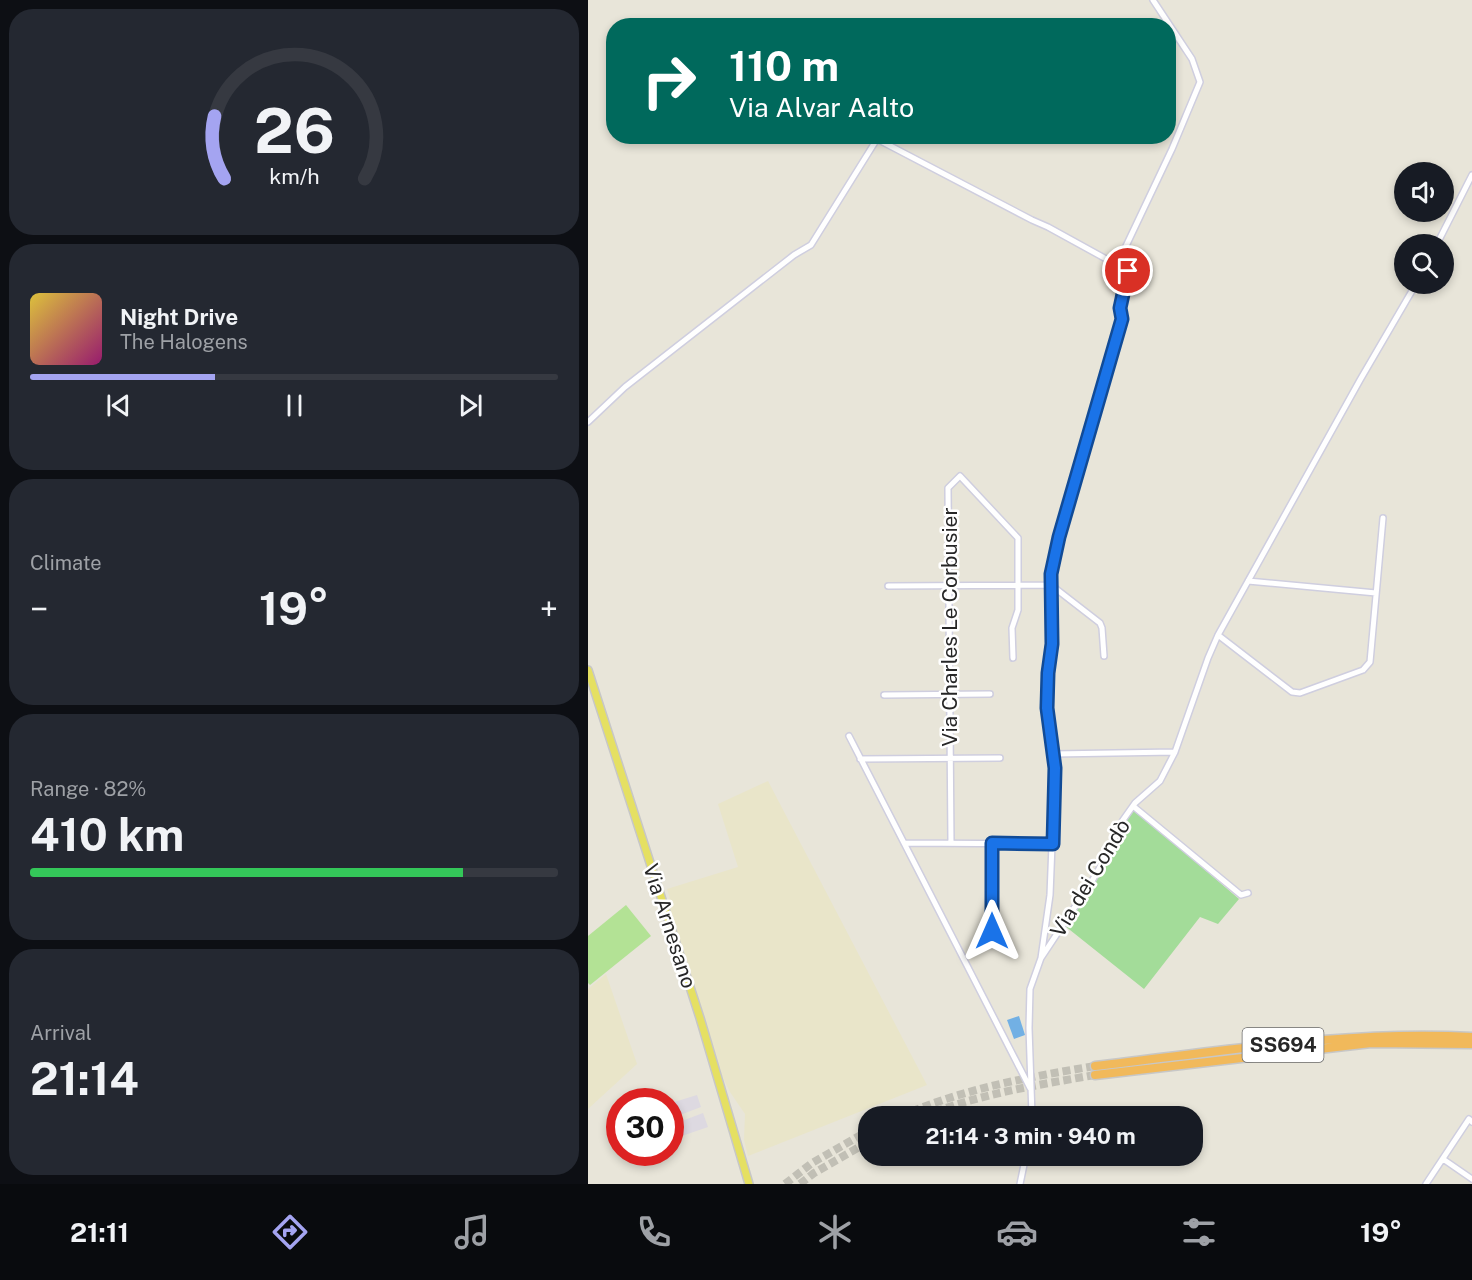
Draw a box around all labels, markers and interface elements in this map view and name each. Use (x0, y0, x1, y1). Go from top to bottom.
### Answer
text: 110 m (729, 41, 839, 90)
icon: right (630, 42, 708, 120)
text: Via Alvar Aalto (729, 91, 914, 123)
text: 26 (254, 94, 334, 167)
map controls (1394, 162, 1454, 294)
button: sound (1394, 162, 1454, 222)
text: km/h (269, 164, 319, 189)
button: search (1394, 234, 1454, 294)
pin (1102, 245, 1153, 296)
icon: arrive (1111, 254, 1144, 287)
text: Night Drive (120, 304, 238, 330)
text: The Halogens (120, 330, 248, 354)
icon: previous (102, 389, 135, 422)
icon: pause (278, 389, 311, 422)
icon: next (454, 389, 487, 422)
street label: Via Charles Le Corbusier (937, 507, 962, 747)
text: Climate (30, 551, 102, 575)
text: 19° (259, 582, 329, 635)
text: − (30, 590, 48, 628)
text: + (540, 590, 558, 628)
text: Range · 82% (30, 777, 146, 801)
text: 410 km (30, 808, 184, 861)
street label: Via dei Condò (1045, 814, 1135, 942)
street label: Via Arnesano (638, 861, 702, 991)
position arrow (960, 899, 1024, 963)
text: Arrival (30, 1021, 92, 1045)
road number: SS694 (1242, 1028, 1324, 1062)
text: 21:14 (30, 1052, 139, 1105)
speed limit sign: 30 (606, 1088, 684, 1166)
text: 21:14 · 3 min · 940 m (925, 1123, 1136, 1149)
icon: directions (269, 1211, 311, 1253)
icon: music (451, 1211, 493, 1253)
icon: phone (633, 1211, 675, 1253)
icon: climate (814, 1211, 856, 1253)
icon: car (996, 1211, 1038, 1253)
icon: filters (1178, 1211, 1220, 1253)
text: 21:11 (70, 1216, 129, 1248)
text: 19° (1360, 1216, 1402, 1248)

